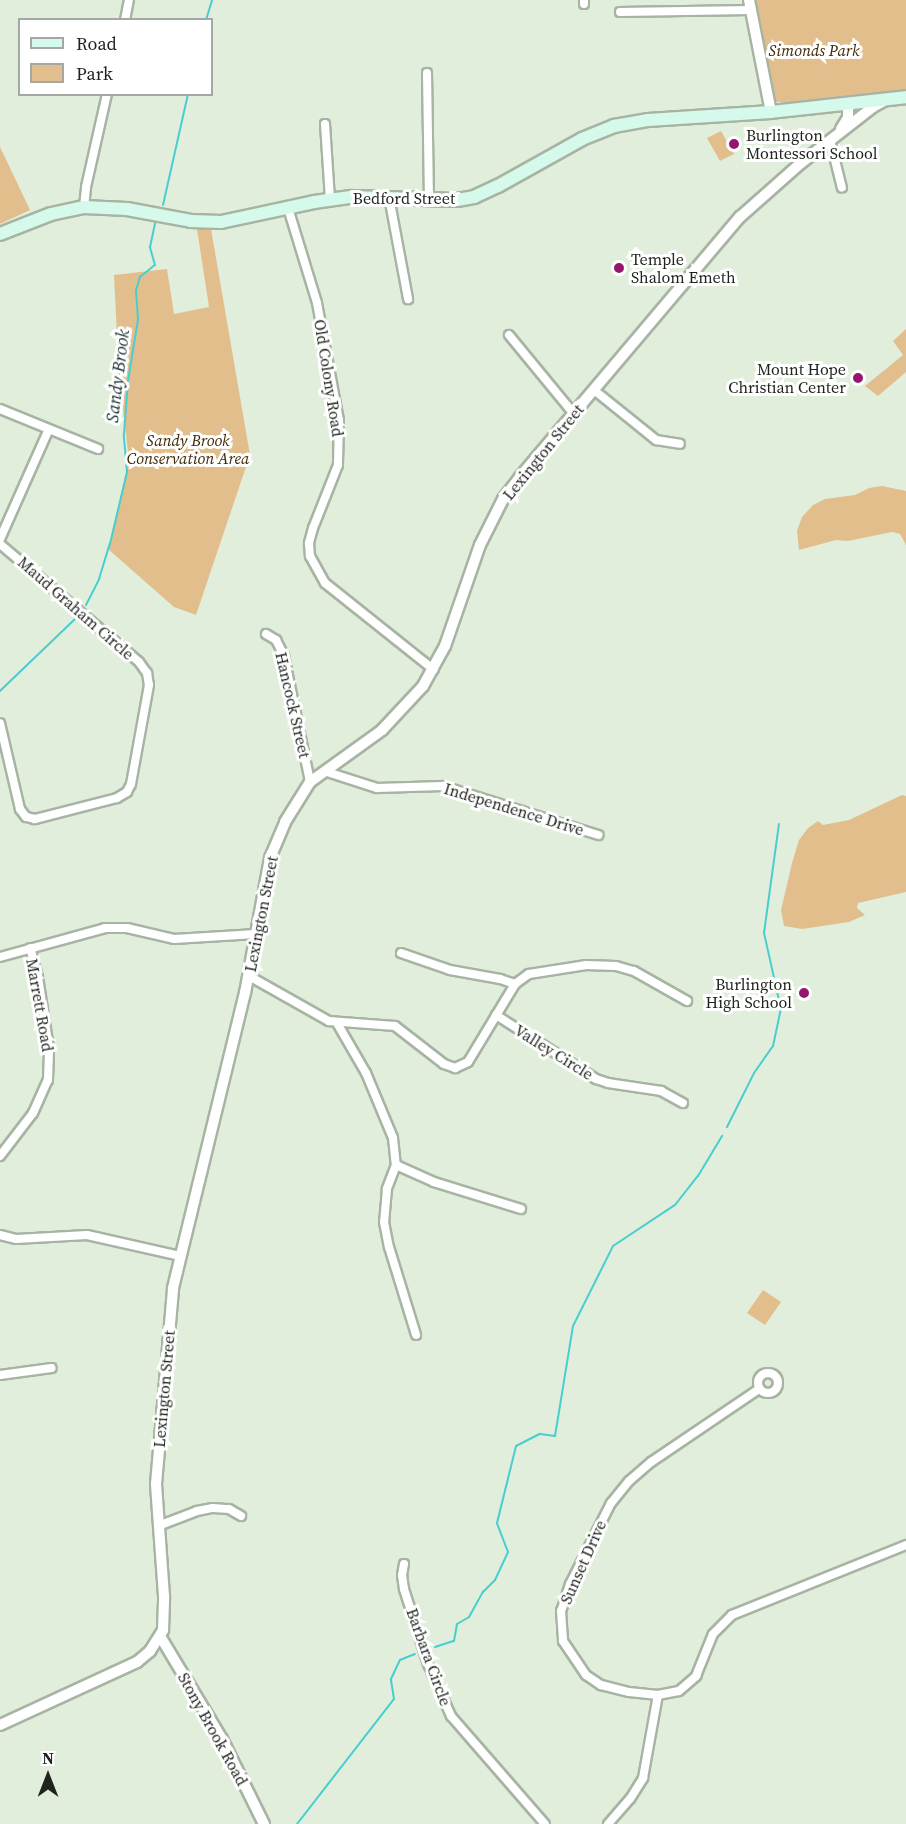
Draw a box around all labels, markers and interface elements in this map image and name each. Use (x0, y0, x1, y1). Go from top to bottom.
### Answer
legend (18, 18, 213, 96)
text: Road (76, 31, 117, 56)
park label: Simonds Park (768, 40, 860, 60)
text: Park (76, 61, 113, 86)
place label: Burlington Montessori School (746, 125, 877, 163)
marker: Burlington Montessori School (727, 137, 741, 151)
street label: Bedford Street (353, 188, 455, 208)
place label: Temple Shalom Emeth (631, 249, 736, 287)
marker: Temple Shalom Emeth (612, 261, 626, 275)
street label: Old Colony Road (310, 318, 348, 438)
water label: Sandy Brook (102, 328, 134, 424)
place label: Mount Hope Christian Center (728, 359, 846, 397)
marker: Mount Hope Christian Center (851, 371, 865, 385)
street label: Lexington Street (499, 400, 587, 504)
park label: Sandy Brook Conservation Area (127, 430, 249, 468)
street label: Maud Graham Circle (14, 552, 138, 664)
street label: Hancock Street (271, 650, 315, 760)
street label: Independence Drive (442, 779, 586, 839)
street label: Lexington Street (240, 854, 282, 974)
street label: Marrett Road (22, 957, 58, 1053)
place label: Burlington High School (706, 974, 792, 1012)
marker: Burlington High School (797, 986, 811, 1000)
street label: Valley Circle (511, 1020, 597, 1084)
street label: Lexington Street (149, 1330, 179, 1448)
street label: Sunset Drive (556, 1517, 610, 1607)
street label: Barbara Circle (402, 1606, 456, 1708)
street label: Stony Brook Road (174, 1669, 252, 1789)
north arrow (18, 1746, 78, 1806)
text: N (42, 1747, 54, 1769)

